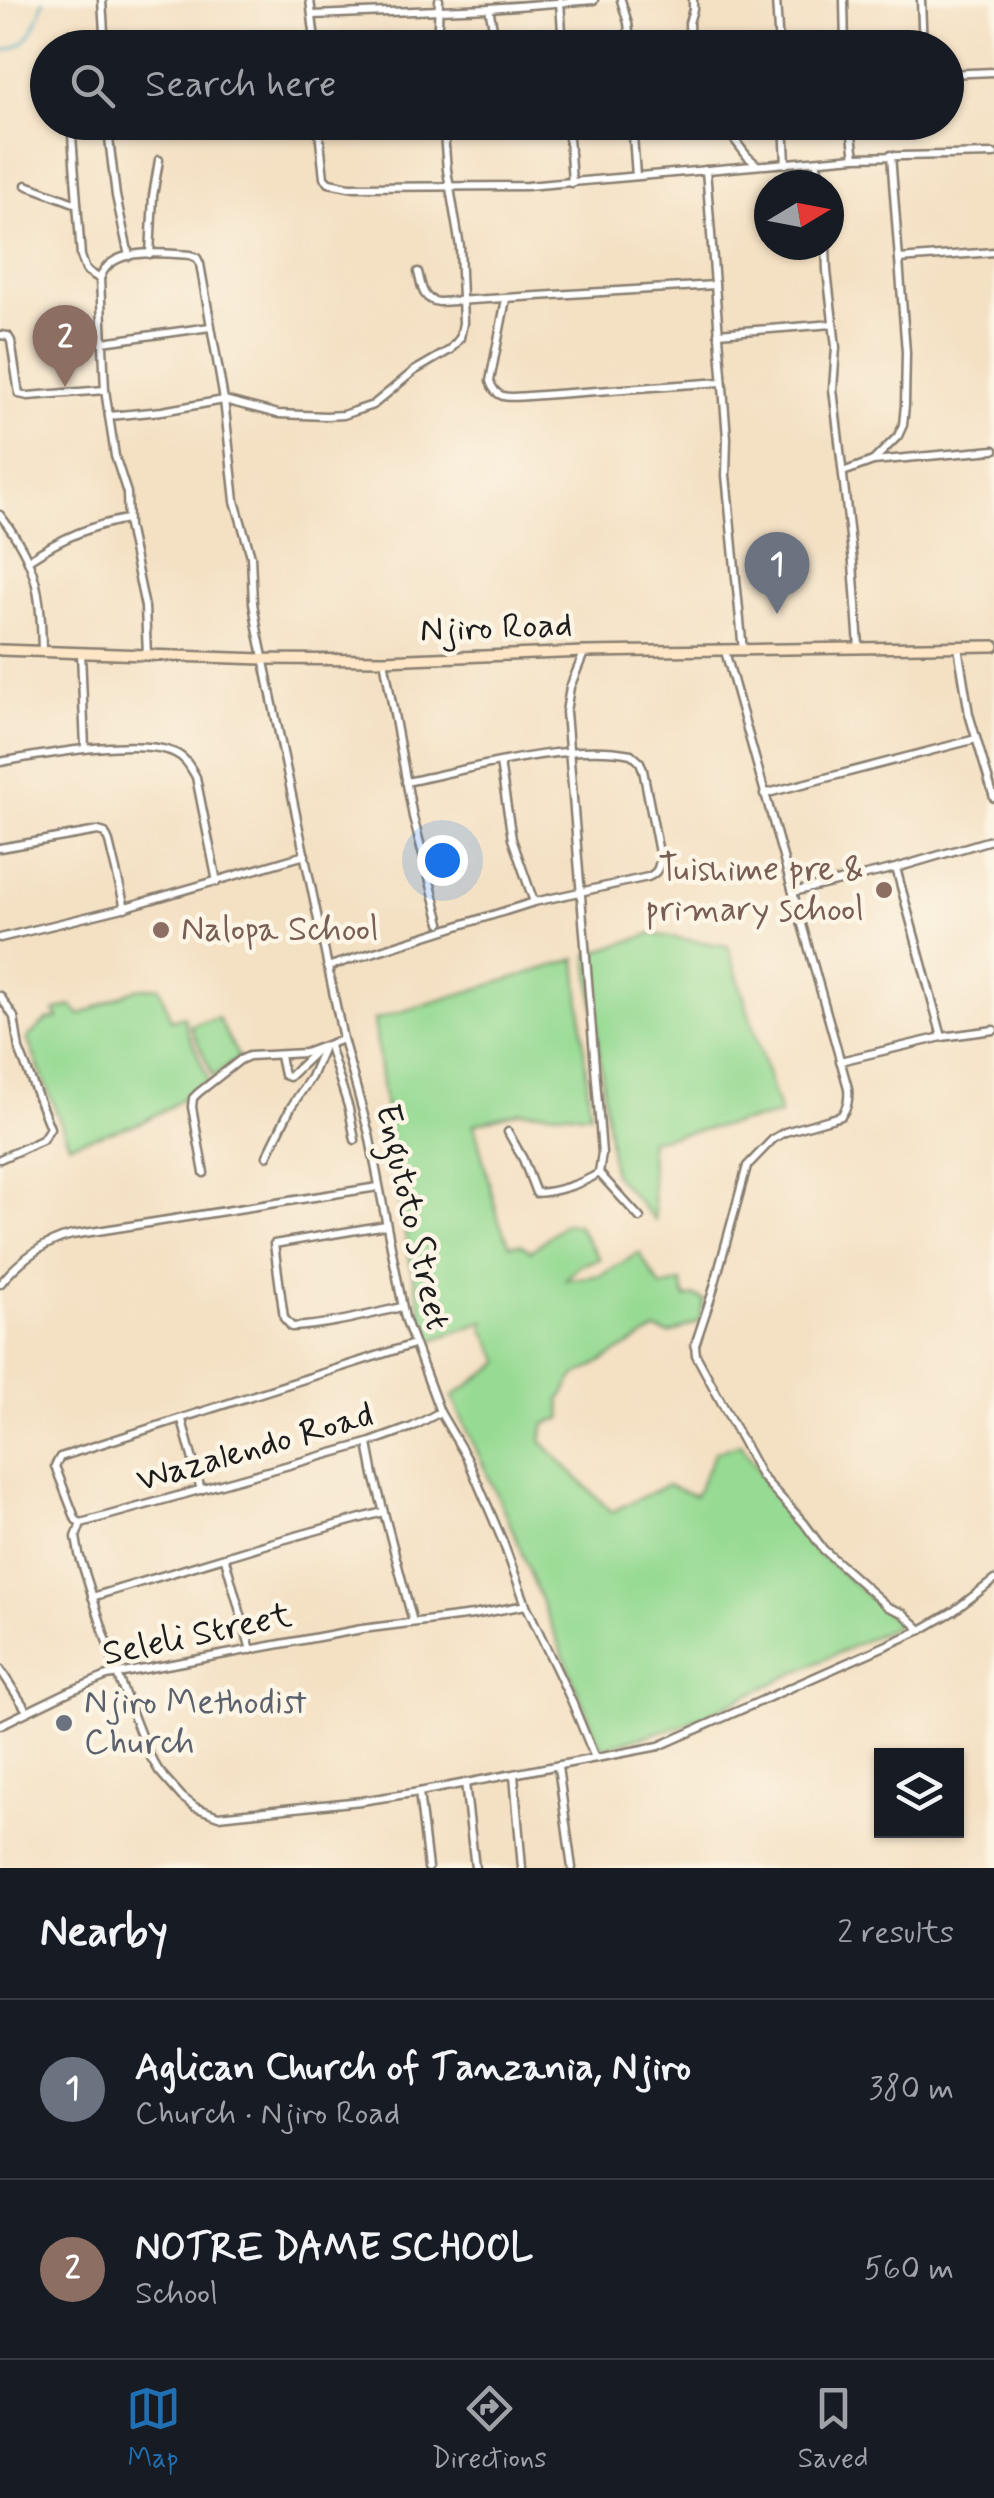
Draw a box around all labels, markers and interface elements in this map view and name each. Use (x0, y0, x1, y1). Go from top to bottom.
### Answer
search box (30, 30, 964, 140)
icon: search (65, 58, 120, 113)
text: Search here (145, 61, 336, 110)
north arrow (754, 170, 844, 260)
pin: 2 (32, 304, 98, 387)
pin: 1 (744, 532, 810, 614)
street label: Njiro Road (419, 602, 573, 654)
your location (417, 835, 468, 886)
place label: Tuishime pre & primary school (645, 847, 864, 933)
marker: Tuishime pre & primary school (873, 879, 895, 901)
place label: Nalopa School (181, 907, 379, 953)
marker: Nalopa School (150, 919, 172, 941)
street label: Engutoto Street (360, 1100, 460, 1335)
street label: Wazalendo Road (131, 1392, 379, 1504)
street label: Seleli Street (98, 1592, 296, 1677)
place label: Njiro Methodist Church (84, 1680, 307, 1766)
marker: Njiro Methodist Church (53, 1712, 75, 1734)
map controls (874, 1748, 964, 1838)
button: layers (874, 1748, 964, 1838)
text: Nearby (40, 1906, 168, 1961)
text: 2 results (837, 1912, 954, 1954)
text: Aglican Church of Tanzania, Njiro (135, 2044, 691, 2093)
text: 1 (65, 2068, 80, 2110)
text: 380 m (869, 2068, 954, 2110)
text: Church · Njiro Road (135, 2093, 400, 2135)
text: NOTRE DAME SCHOOL (135, 2224, 534, 2273)
text: 2 (65, 2248, 80, 2290)
text: 560 m (864, 2248, 954, 2290)
text: School (135, 2273, 218, 2315)
tab: Map (126, 2381, 181, 2478)
tab: Directions (432, 2381, 547, 2478)
tab: Saved (798, 2381, 868, 2478)

